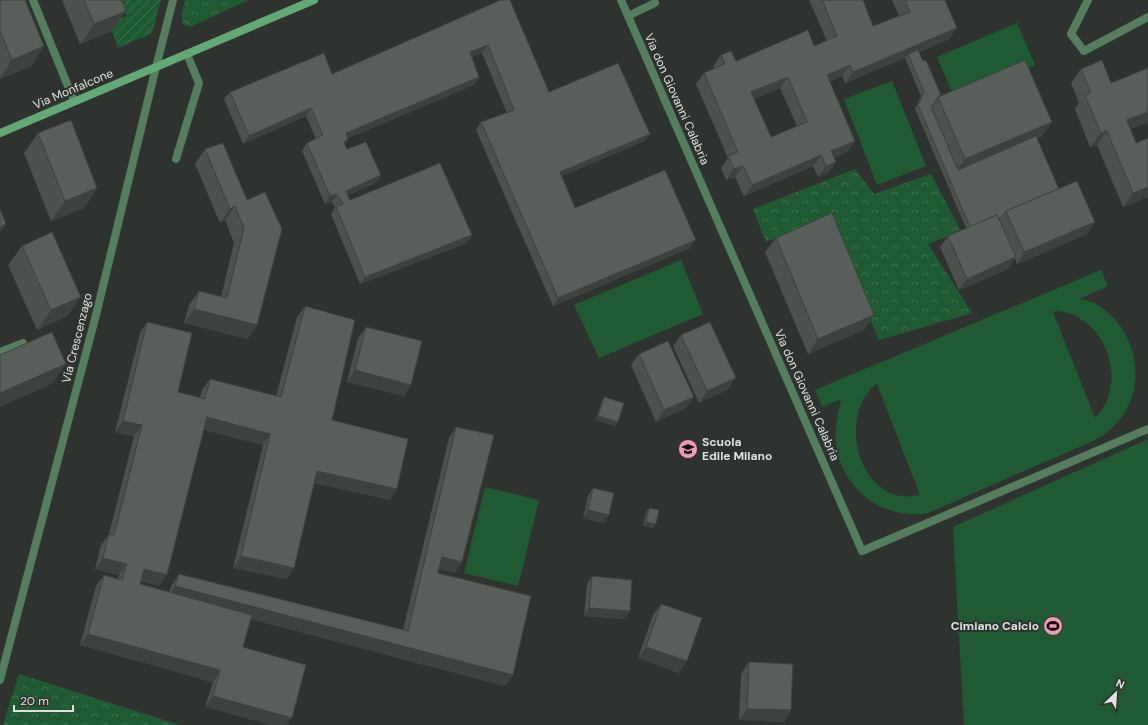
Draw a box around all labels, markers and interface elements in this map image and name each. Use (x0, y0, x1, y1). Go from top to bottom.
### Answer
street label: Via don Giovanni Calabria (641, 31, 713, 167)
street label: Via Monfalcone (31, 65, 116, 113)
street label: Via Crescenzago (58, 291, 96, 385)
street label: Via don Giovanni Calabria (771, 327, 843, 463)
place label: Scuola Edile Milano (702, 434, 772, 464)
school or university icon: Scuola Edile Milano (677, 438, 699, 460)
sports icon: Cimiano Calcio (1042, 615, 1064, 637)
place label: Cimiano Calcio (951, 618, 1039, 634)
north arrow (1096, 673, 1136, 713)
text: N (1114, 676, 1127, 692)
scale bar (14, 687, 73, 713)
text: 20 m (20, 693, 49, 709)

